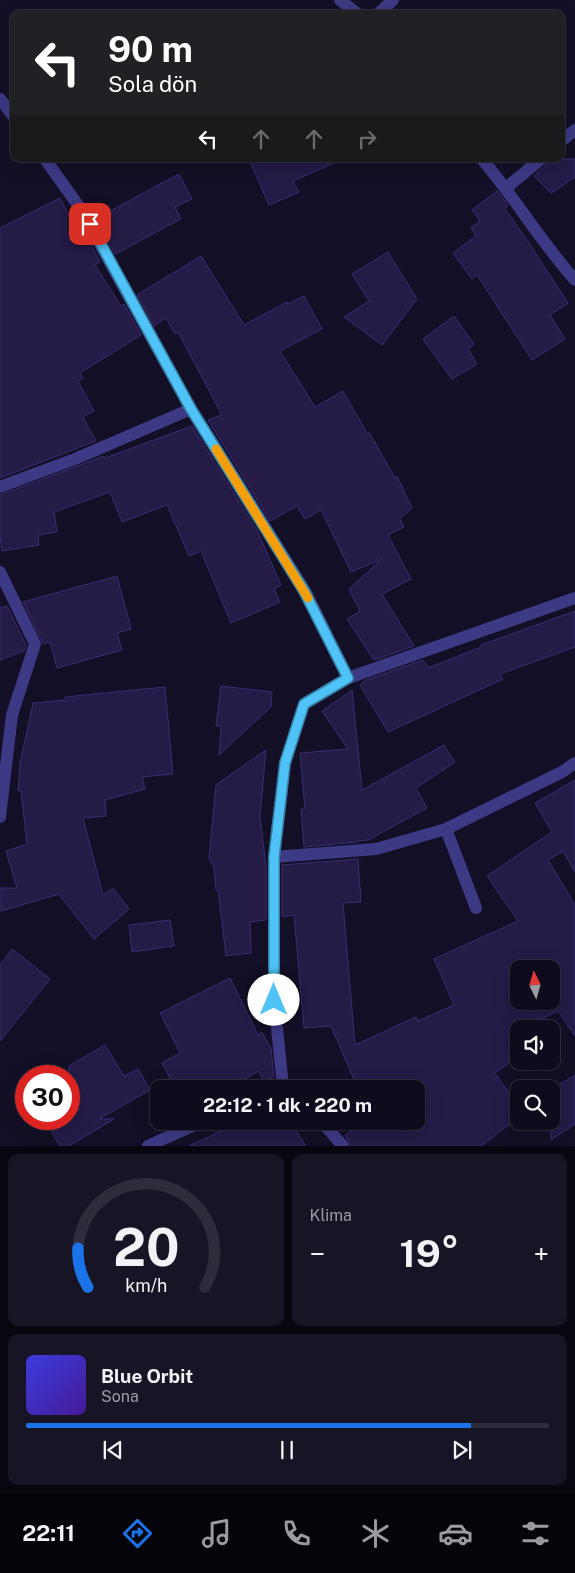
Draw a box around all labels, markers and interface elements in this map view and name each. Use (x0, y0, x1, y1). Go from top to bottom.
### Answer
text: 90 m (108, 29, 193, 70)
icon: left (25, 30, 90, 95)
text: Sola dön (108, 71, 197, 97)
icon: left (194, 125, 222, 153)
icon: ahead (247, 125, 275, 153)
icon: ahead (300, 125, 328, 153)
icon: right (353, 125, 381, 153)
pin (69, 203, 111, 245)
icon: arrive (76, 210, 104, 238)
north arrow (510, 960, 560, 1010)
map controls (510, 960, 560, 1130)
position arrow (247, 973, 299, 1025)
button: sound (510, 1020, 560, 1070)
speed limit sign: 30 (15, 1065, 80, 1130)
button: search (510, 1080, 560, 1130)
text: 22:12 · 1 dk · 220 m (203, 1094, 372, 1116)
text: Klima (310, 1206, 352, 1225)
text: 20 (112, 1217, 179, 1278)
text: 19° (400, 1231, 459, 1276)
text: − (310, 1237, 325, 1270)
text: + (533, 1237, 549, 1270)
text: km/h (125, 1275, 167, 1296)
text: Blue Orbit (101, 1365, 193, 1387)
text: Sona (101, 1387, 139, 1406)
icon: previous (99, 1436, 127, 1464)
icon: pause (273, 1436, 301, 1464)
icon: next (448, 1436, 476, 1464)
icon: directions (120, 1516, 155, 1551)
icon: music (199, 1516, 234, 1551)
icon: phone (279, 1516, 314, 1551)
icon: climate (358, 1516, 393, 1551)
icon: car (438, 1516, 473, 1551)
icon: filters (518, 1516, 553, 1551)
text: 22:11 (22, 1520, 75, 1546)

